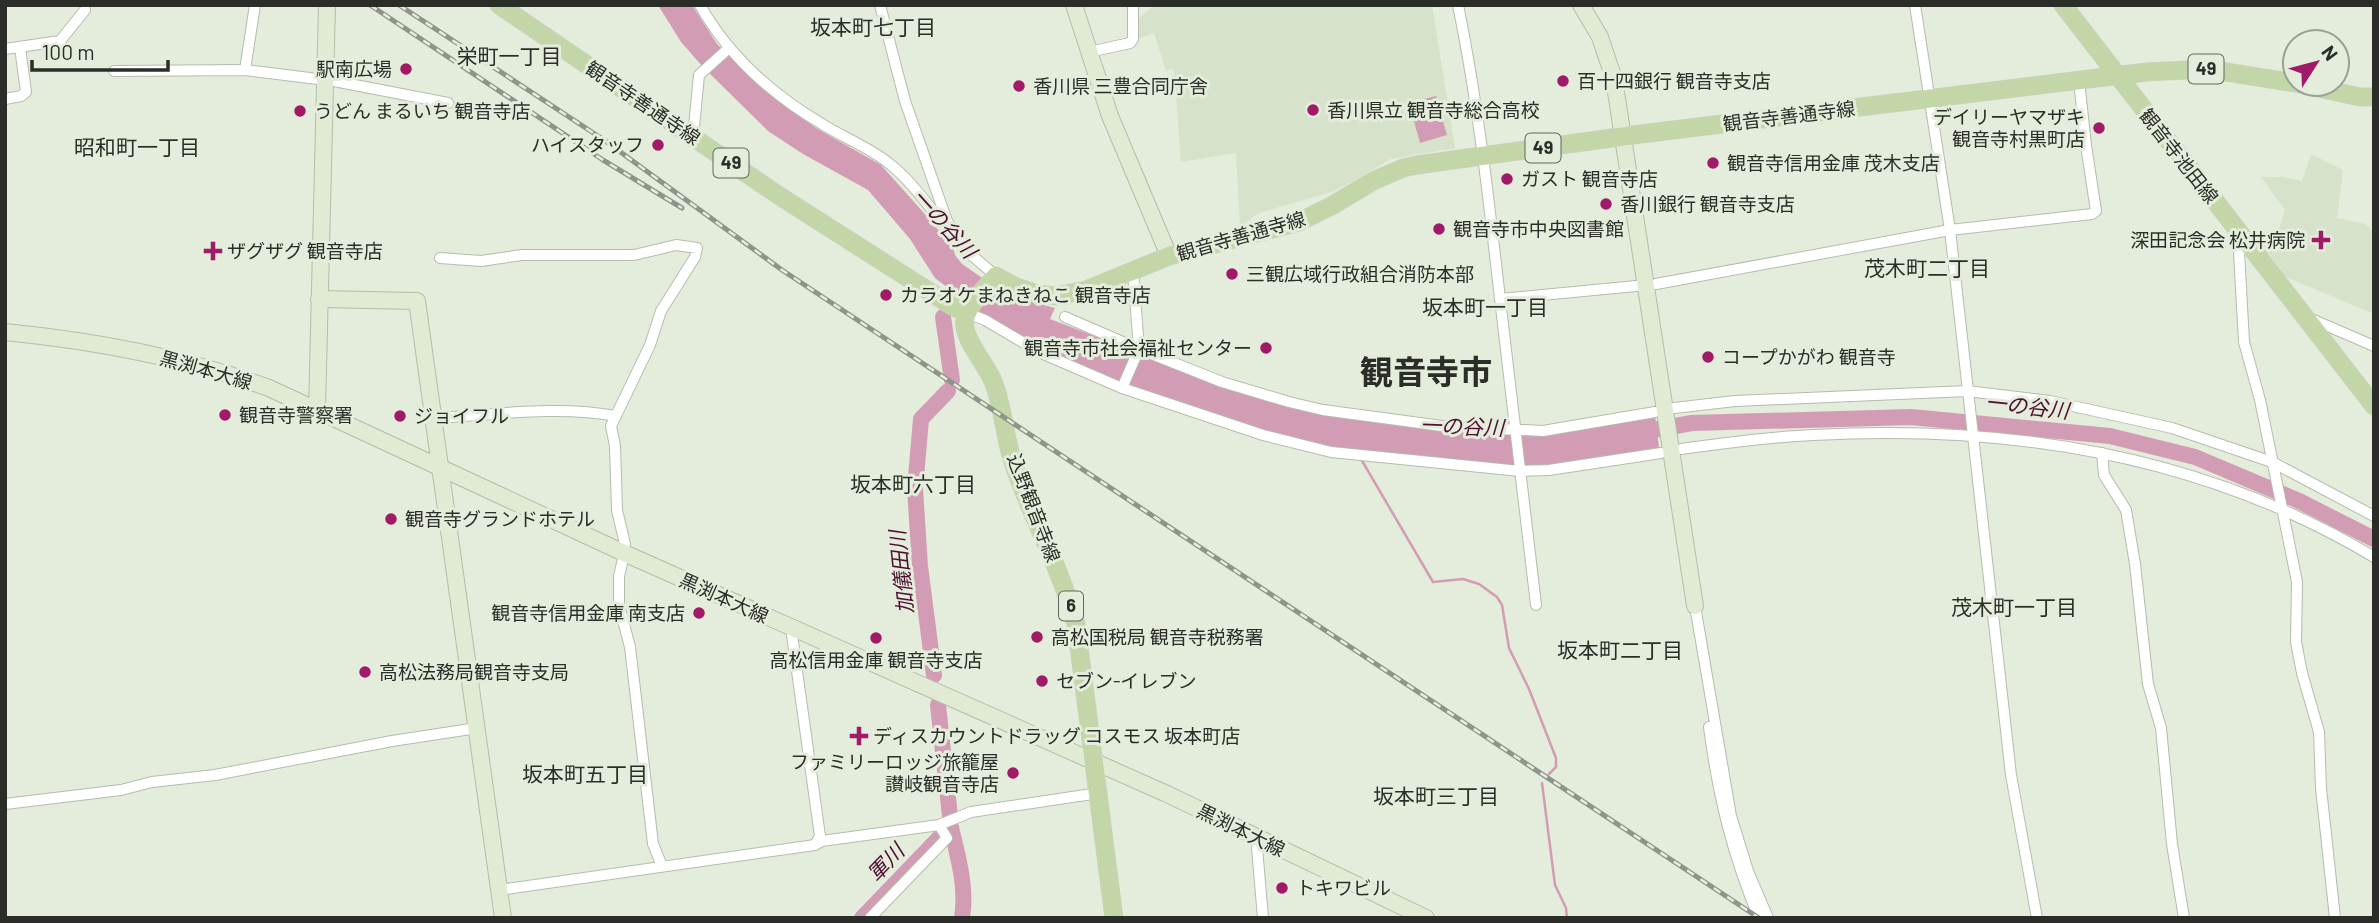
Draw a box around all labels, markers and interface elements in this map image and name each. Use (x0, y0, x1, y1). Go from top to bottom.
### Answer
district label: 坂本町七丁目 (810, 14, 936, 39)
scale bar (32, 28, 168, 72)
north arrow (2281, 28, 2351, 98)
text: 100 m (42, 39, 95, 64)
text: N (2317, 41, 2343, 65)
district label: 栄町一丁目 (457, 43, 562, 68)
road number: 49 (2188, 55, 2224, 84)
street label: 観音寺善通寺線 (582, 56, 705, 149)
place label: 駅南広場 (316, 57, 392, 80)
marker: 駅南広場 (398, 61, 414, 77)
place label: 百十四銀行 観音寺支店 (1577, 69, 1771, 92)
marker: 百十四銀行 観音寺支店 (1555, 73, 1571, 89)
place label: 香川県 三豊合同庁舎 (1033, 74, 1208, 97)
marker: 香川県 三豊合同庁舎 (1011, 78, 1027, 94)
street label: 観音寺善通寺線 (1722, 96, 1856, 135)
place label: 香川県立 観音寺総合高校 (1327, 98, 1540, 121)
place label: うどん まるいち 観音寺店 (314, 99, 531, 122)
marker: 香川県立 観音寺総合高校 (1305, 102, 1321, 118)
marker: うどん まるいち 観音寺店 (292, 103, 308, 119)
street label: 観音寺池田線 (2135, 104, 2224, 208)
place label: デイリーヤマザキ 観音寺村黒町店 (1933, 105, 2085, 150)
marker: デイリーヤマザキ 観音寺村黒町店 (2091, 120, 2107, 136)
place label: ハイスタッフ (531, 133, 644, 156)
district label: 昭和町一丁目 (74, 134, 200, 159)
road number: 49 (1526, 134, 1560, 162)
marker: ハイスタッフ (650, 137, 666, 153)
road number: 49 (714, 148, 748, 178)
place label: 観音寺信用金庫 茂木支店 (1727, 151, 1940, 174)
marker: 観音寺信用金庫 茂木支店 (1705, 155, 1721, 171)
place label: ガスト 観音寺店 (1521, 167, 1658, 190)
marker: ガスト 観音寺店 (1499, 171, 1515, 187)
water label: 一の谷川 (908, 183, 984, 264)
place label: 香川銀行 観音寺支店 (1620, 192, 1795, 215)
marker: 香川銀行 観音寺支店 (1598, 196, 1614, 212)
street label: 観音寺善通寺線 (1174, 206, 1308, 265)
place label: 観音寺市中央図書館 (1453, 217, 1624, 240)
marker: 観音寺市中央図書館 (1431, 221, 1447, 237)
place label: 深田記念会 松井病院 (2130, 228, 2305, 251)
marker: 深田記念会 松井病院 (2311, 230, 2331, 250)
place label: ザグザグ 観音寺店 (227, 239, 383, 262)
marker: ザグザグ 観音寺店 (205, 243, 221, 259)
district label: 茂木町二丁目 (1864, 255, 1990, 280)
place label: 三観広域行政組合消防本部 (1246, 262, 1474, 285)
marker: 三観広域行政組合消防本部 (1224, 266, 1240, 282)
place label: カラオケまねきねこ 観音寺店 (900, 283, 1151, 306)
marker: カラオケまねきねこ 観音寺店 (878, 287, 894, 303)
district label: 坂本町一丁目 (1422, 294, 1548, 319)
place label: 観音寺市社会福祉センター (1024, 336, 1252, 359)
marker: 観音寺市社会福祉センター (1258, 340, 1274, 356)
street label: 黒渕本大線 (157, 345, 255, 394)
place label: コープかがわ 観音寺 (1722, 345, 1896, 368)
marker: コープかがわ 観音寺 (1700, 349, 1716, 365)
district label: 観音寺市 (1360, 351, 1492, 391)
water label: 一の谷川 (1984, 389, 2072, 423)
place label: 観音寺警察署 (239, 403, 353, 426)
place label: ジョイフル (414, 404, 509, 427)
marker: 観音寺警察署 (217, 407, 233, 423)
marker: ジョイフル (392, 408, 408, 424)
water label: 一の谷川 (1420, 412, 1506, 440)
street label: 込野観音寺線 (1003, 450, 1066, 565)
district label: 坂本町六丁目 (850, 471, 976, 496)
place label: 観音寺グランドホテル (405, 507, 595, 530)
marker: 観音寺グランドホテル (383, 511, 399, 527)
water label: 加儀田川 (883, 527, 917, 615)
street label: 黒渕本大線 (676, 568, 772, 627)
road number: 6 (1059, 592, 1083, 620)
district label: 茂木町一丁目 (1951, 594, 2077, 619)
place label: 観音寺信用金庫 南支店 (491, 601, 685, 624)
marker: 観音寺信用金庫 南支店 (691, 605, 707, 621)
place label: 高松国税局 観音寺税務署 (1051, 625, 1264, 648)
marker: 高松国税局 観音寺税務署 (1029, 629, 1045, 645)
marker: 高松信用金庫 観音寺支店 (868, 630, 884, 646)
district label: 坂本町二丁目 (1557, 637, 1683, 662)
place label: 高松信用金庫 観音寺支店 (770, 648, 982, 671)
place label: 高松法務局観音寺支局 (379, 660, 569, 683)
marker: 高松法務局観音寺支局 (357, 664, 373, 680)
place label: セブン-イレブン (1056, 669, 1197, 692)
marker: セブン-イレブン (1034, 673, 1050, 689)
place label: ディスカウントドラッグ コスモス 坂本町店 (873, 724, 1240, 747)
marker: ディスカウントドラッグ コスモス 坂本町店 (851, 728, 867, 744)
place label: ファミリーロッジ旅籠屋 讃岐観音寺店 (790, 750, 999, 795)
district label: 坂本町五丁目 (522, 761, 648, 786)
marker: ファミリーロッジ旅籠屋 讃岐観音寺店 (1005, 765, 1021, 781)
district label: 坂本町三丁目 (1373, 783, 1499, 808)
street label: 黒渕本大線 (1193, 798, 1289, 861)
water label: 軍川 (861, 837, 910, 886)
place label: トキワビル (1296, 876, 1391, 899)
marker: トキワビル (1274, 880, 1290, 896)

